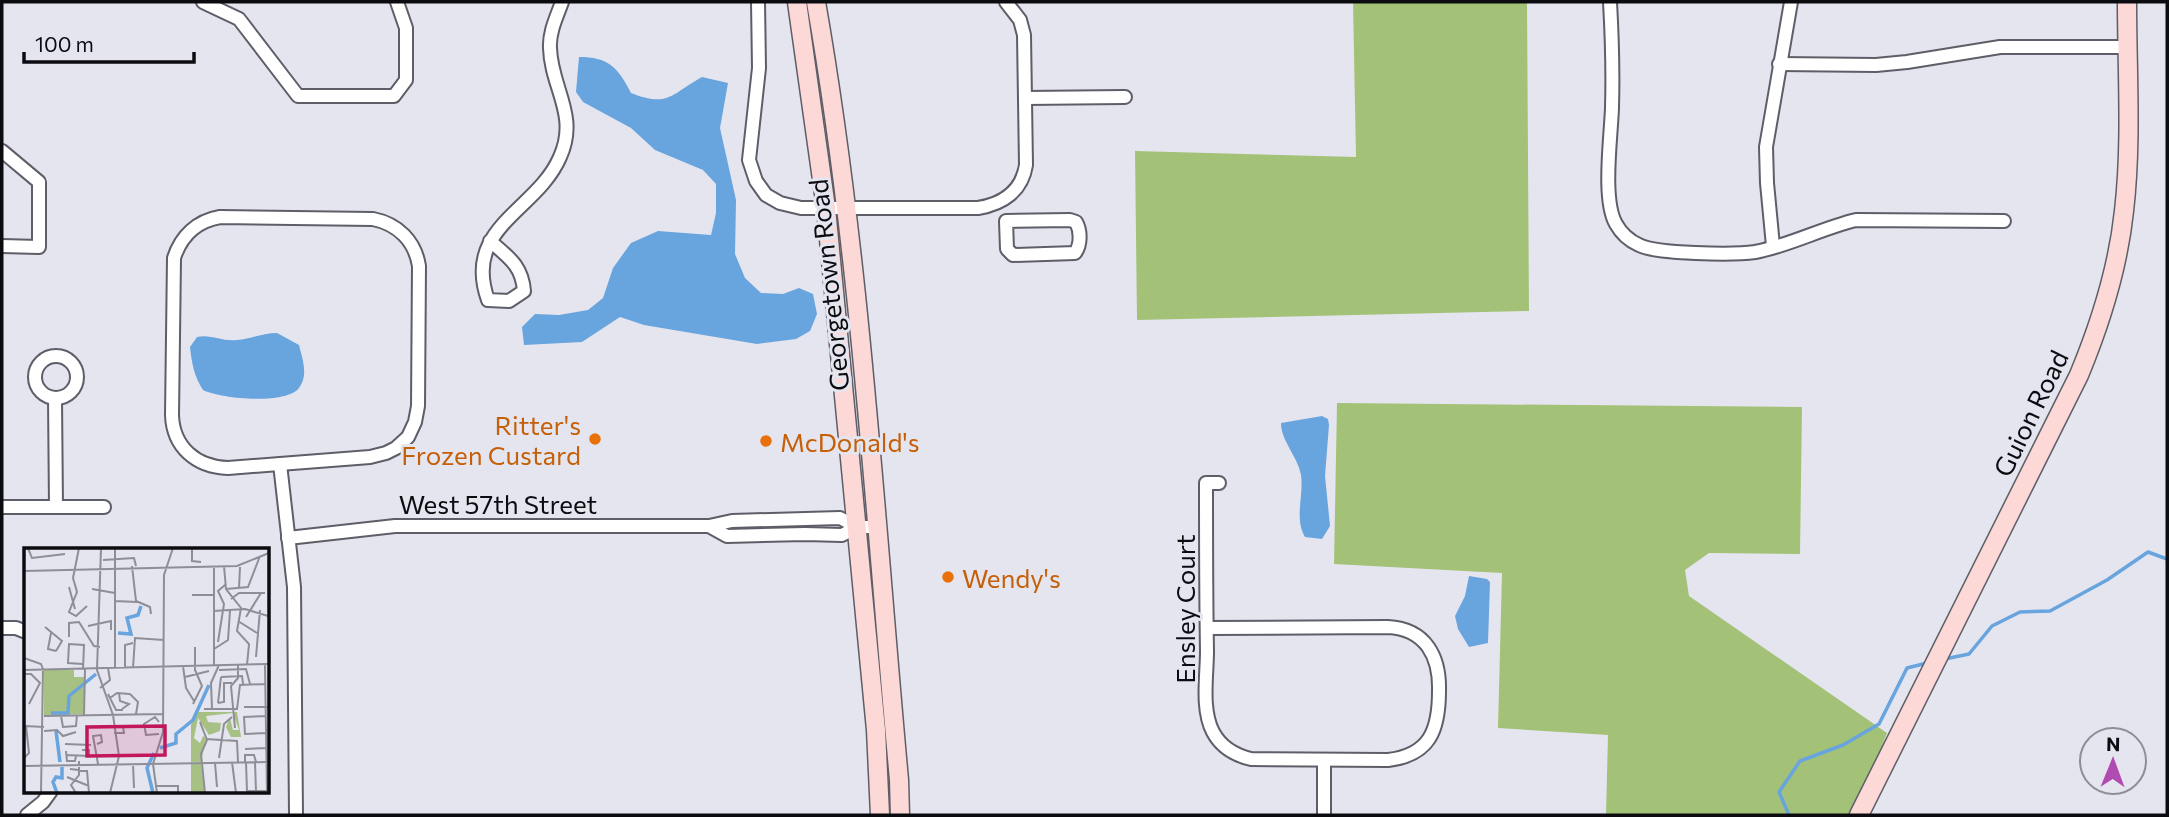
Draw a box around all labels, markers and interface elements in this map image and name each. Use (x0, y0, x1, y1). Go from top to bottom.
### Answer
scale bar (24, 21, 194, 65)
text: 100 m (35, 31, 94, 56)
street label: Georgetown Road (801, 177, 855, 393)
street label: Guion Road (1986, 345, 2074, 481)
place label: Ritter's Frozen Custard (401, 409, 581, 470)
place label: McDonald's (780, 426, 920, 457)
marker: Ritter's Frozen Custard (587, 431, 603, 447)
marker: McDonald's (758, 433, 774, 449)
street label: West 57th Street (399, 488, 597, 519)
street label: Ensley Court (1169, 534, 1200, 684)
inset map (24, 548, 270, 792)
place label: Wendy's (962, 562, 1061, 593)
marker: Wendy's (940, 569, 956, 585)
north arrow (2078, 726, 2148, 796)
text: N (2106, 732, 2121, 755)

